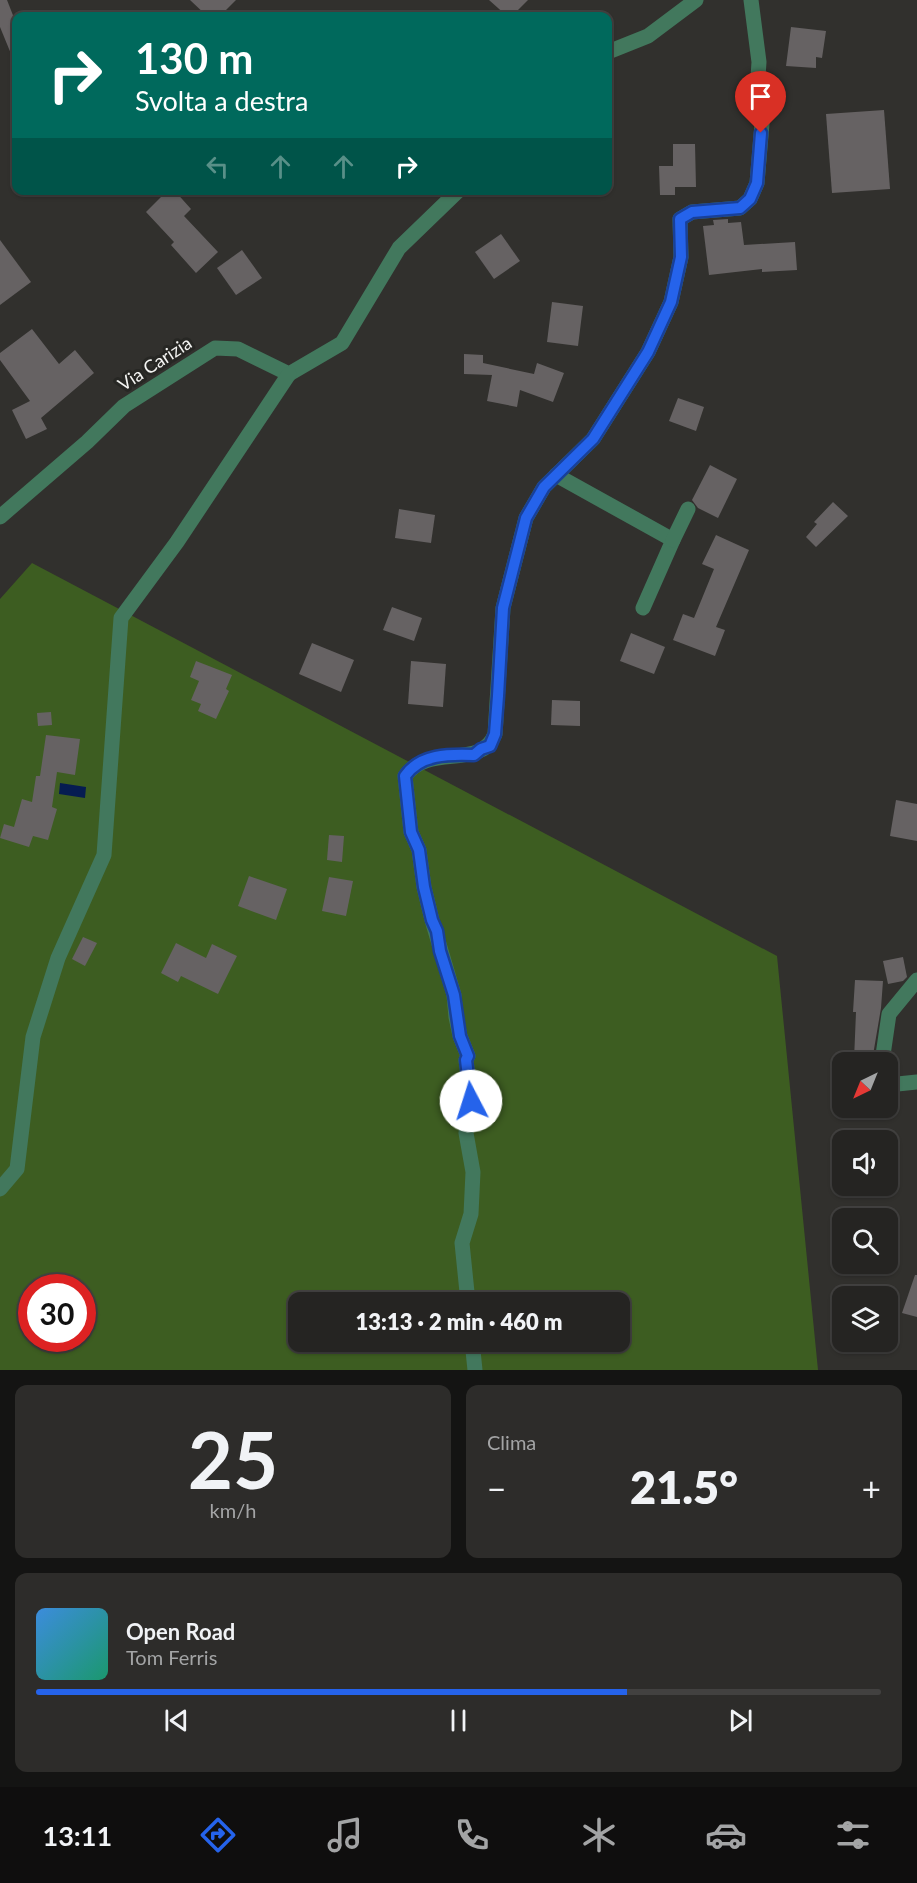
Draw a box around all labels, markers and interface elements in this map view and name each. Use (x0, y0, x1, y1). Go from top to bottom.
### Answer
text: 130 m (135, 33, 253, 83)
icon: right (36, 36, 114, 114)
pin (735, 71, 786, 133)
icon: arrive (744, 80, 777, 113)
text: Svolta a destra (135, 84, 308, 117)
icon: left (201, 150, 234, 183)
icon: ahead (264, 150, 297, 183)
icon: ahead (327, 150, 360, 183)
icon: right (390, 150, 423, 183)
street label: Via Carizia (114, 331, 195, 395)
north arrow (832, 1052, 898, 1118)
map controls (832, 1052, 898, 1352)
position arrow (439, 1069, 503, 1133)
button: sound (832, 1130, 898, 1196)
button: search (832, 1208, 898, 1274)
speed limit sign: 30 (18, 1274, 96, 1352)
button: layers (832, 1286, 898, 1352)
text: 13:13 · 2 min · 460 m (356, 1308, 562, 1335)
text: 25 (188, 1412, 278, 1506)
text: Clima (487, 1430, 536, 1454)
text: 21.5° (630, 1460, 738, 1514)
text: − (487, 1468, 506, 1508)
text: + (862, 1468, 881, 1508)
text: km/h (210, 1498, 256, 1522)
text: Open Road (126, 1618, 235, 1645)
text: Tom Ferris (126, 1645, 217, 1669)
icon: previous (160, 1704, 193, 1737)
icon: pause (442, 1704, 475, 1737)
icon: next (724, 1704, 757, 1737)
icon: directions (197, 1814, 239, 1856)
icon: music (324, 1814, 366, 1856)
icon: phone (451, 1814, 493, 1856)
icon: climate (578, 1814, 620, 1856)
icon: car (705, 1814, 747, 1856)
icon: filters (832, 1814, 874, 1856)
text: 13:11 (43, 1819, 112, 1852)

